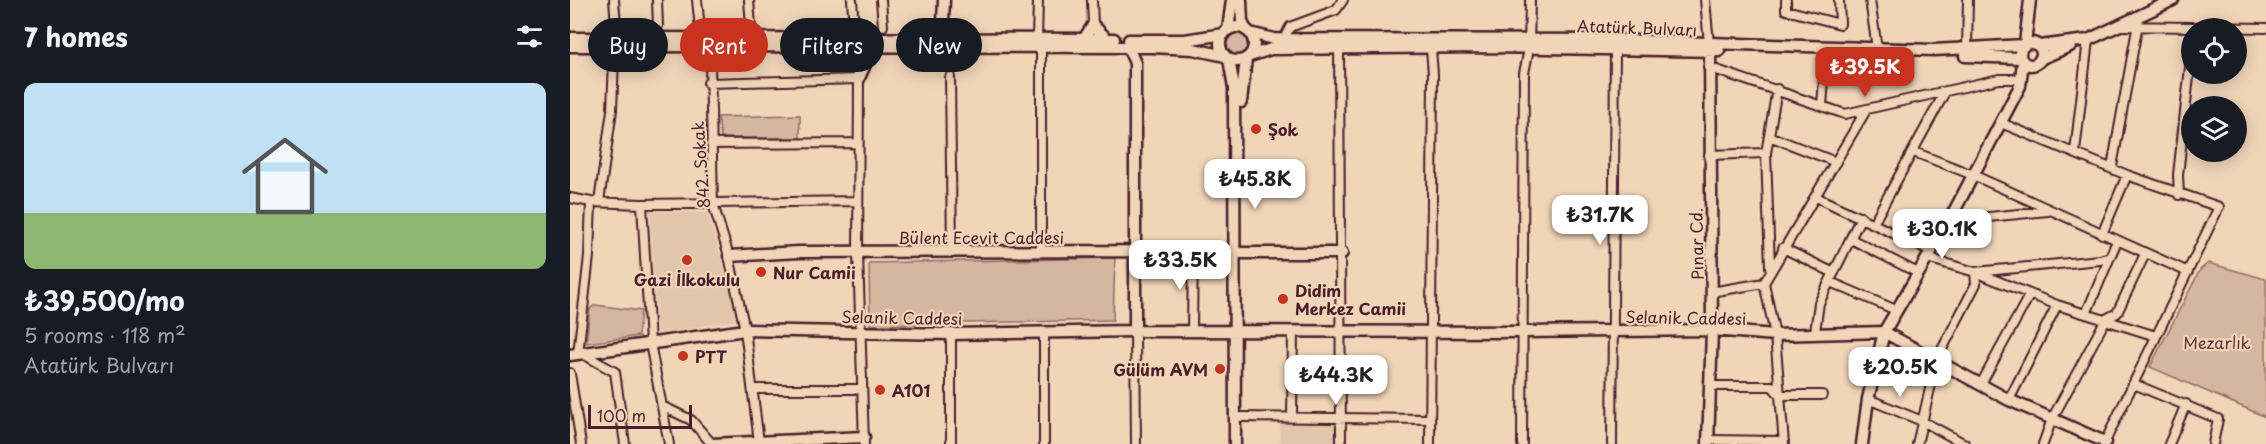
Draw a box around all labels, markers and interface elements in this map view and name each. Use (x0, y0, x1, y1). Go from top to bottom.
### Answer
street label: Atatürk Bulvarı (1577, 13, 1697, 41)
text: 7 homes (24, 17, 128, 56)
chip: Buy (588, 18, 668, 72)
chip: Rent (680, 18, 768, 72)
chip: Filters (780, 18, 884, 72)
chip: New (896, 18, 982, 72)
map controls (2181, 18, 2247, 162)
button: locate (2181, 18, 2247, 84)
icon: filters (513, 20, 546, 53)
pin: ₺39.5K (1816, 47, 1914, 98)
text: ₺39.5K (1829, 51, 1901, 81)
button: layers (2181, 96, 2247, 162)
place label: Şok (1268, 117, 1298, 141)
street label: 842. Sokak (685, 121, 715, 209)
icon: home (231, 122, 339, 230)
marker: Şok (1249, 122, 1263, 136)
pin: ₺45.8K (1206, 159, 1304, 210)
text: ₺45.8K (1218, 163, 1292, 193)
pin: ₺31.7K (1551, 195, 1649, 246)
text: ₺31.7K (1566, 199, 1634, 229)
street label: Pınar Cd. (1683, 208, 1709, 280)
pin: ₺30.1K (1893, 209, 1991, 260)
text: ₺30.1K (1907, 213, 1977, 243)
street label: Bülent Ecevit Caddesi (898, 225, 1064, 249)
pin: ₺33.5K (1131, 240, 1229, 291)
text: ₺33.5K (1143, 244, 1217, 274)
marker: Gazi İlkokulu (680, 253, 694, 267)
place label: Nur Camii (773, 260, 856, 284)
marker: Nur Camii (754, 265, 768, 279)
place label: Gazi İlkokulu (634, 267, 740, 291)
place label: Didim Merkez Camii (1295, 278, 1406, 320)
text: ₺39,500/mo (24, 281, 185, 320)
marker: Didim Merkez Camii (1276, 292, 1290, 306)
street label: Selanik Caddesi (841, 304, 963, 330)
street label: Selanik Caddesi (1625, 304, 1747, 330)
text: 5 rooms · 118 m² (24, 320, 186, 350)
park label: Mezarlık (2183, 330, 2251, 354)
place label: PTT (695, 344, 727, 368)
pin: ₺20.5K (1851, 347, 1949, 398)
marker: PTT (676, 349, 690, 363)
text: Atatürk Bulvarı (24, 350, 174, 380)
text: ₺20.5K (1862, 351, 1938, 381)
pin: ₺44.3K (1287, 355, 1385, 406)
place label: Gülüm AVM (1113, 357, 1208, 381)
text: ₺44.3K (1299, 359, 1374, 389)
marker: Gülüm AVM (1213, 362, 1227, 376)
place label: A101 (892, 378, 930, 402)
marker: A101 (873, 383, 887, 397)
scale bar (588, 402, 692, 430)
text: 100 m (597, 403, 646, 427)

